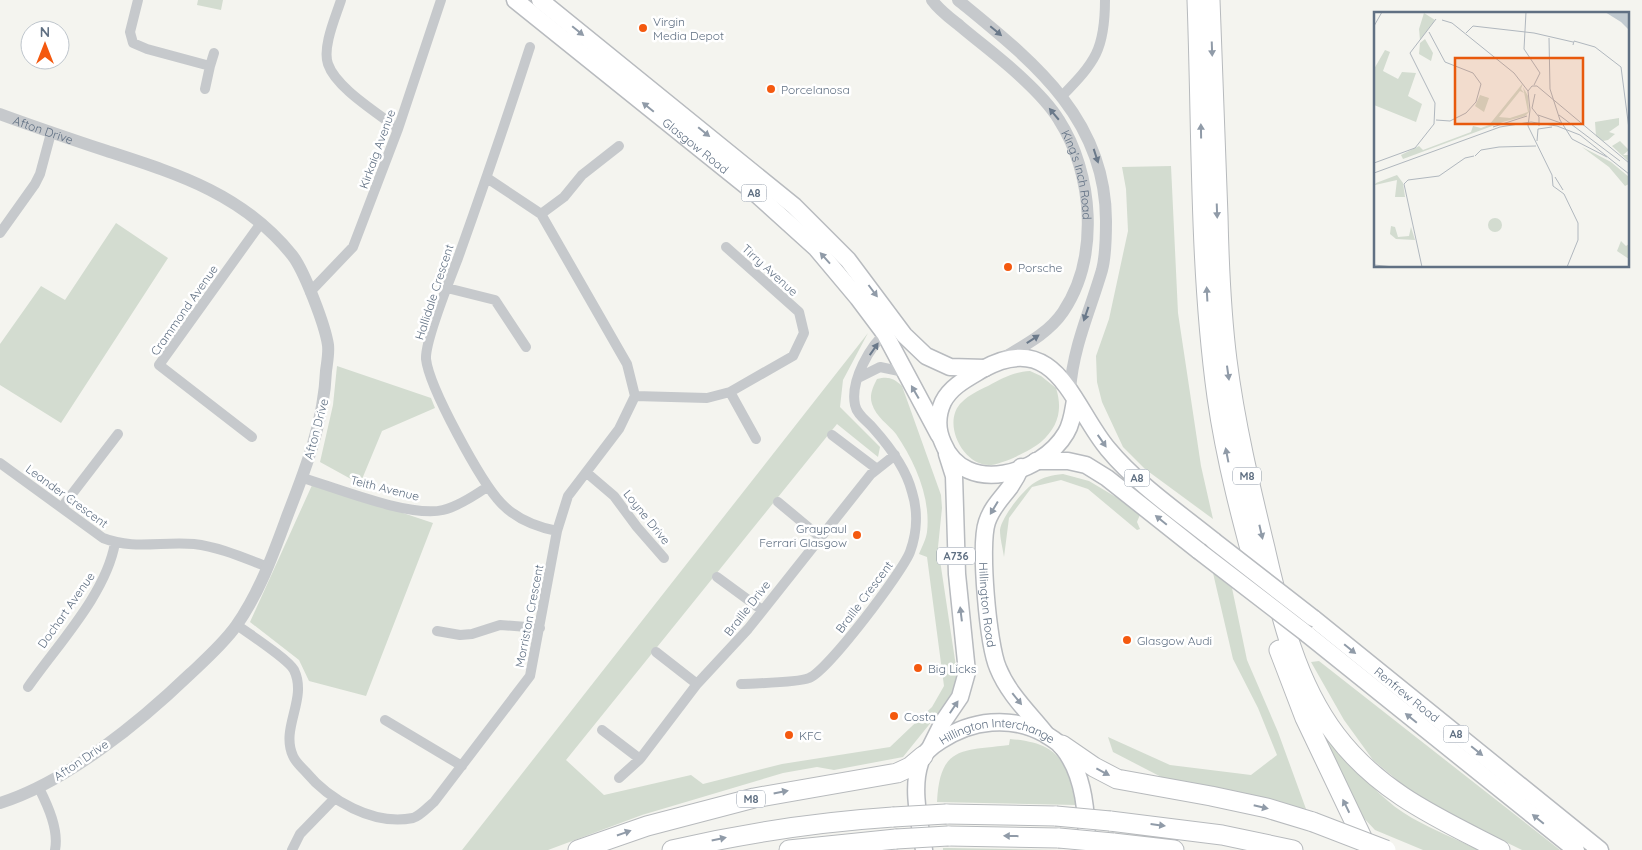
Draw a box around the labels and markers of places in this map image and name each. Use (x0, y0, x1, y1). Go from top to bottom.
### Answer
place label: Virgin Media Depot (653, 14, 724, 43)
marker: Virgin Media Depot (637, 22, 649, 34)
place label: Porcelanosa (781, 82, 850, 97)
marker: Porcelanosa (765, 83, 777, 95)
place label: Porsche (1018, 260, 1063, 275)
marker: Porsche (1002, 261, 1014, 273)
place label: Graypaul Ferrari Glasgow (759, 521, 847, 550)
marker: Graypaul Ferrari Glasgow (851, 529, 863, 541)
place label: Glasgow Audi (1137, 633, 1212, 648)
marker: Glasgow Audi (1121, 634, 1133, 646)
place label: Big Licks (928, 661, 977, 676)
marker: Big Licks (912, 662, 924, 674)
place label: Costa (904, 709, 936, 724)
marker: Costa (888, 710, 900, 722)
place label: KFC (799, 728, 822, 743)
marker: KFC (783, 729, 795, 741)

